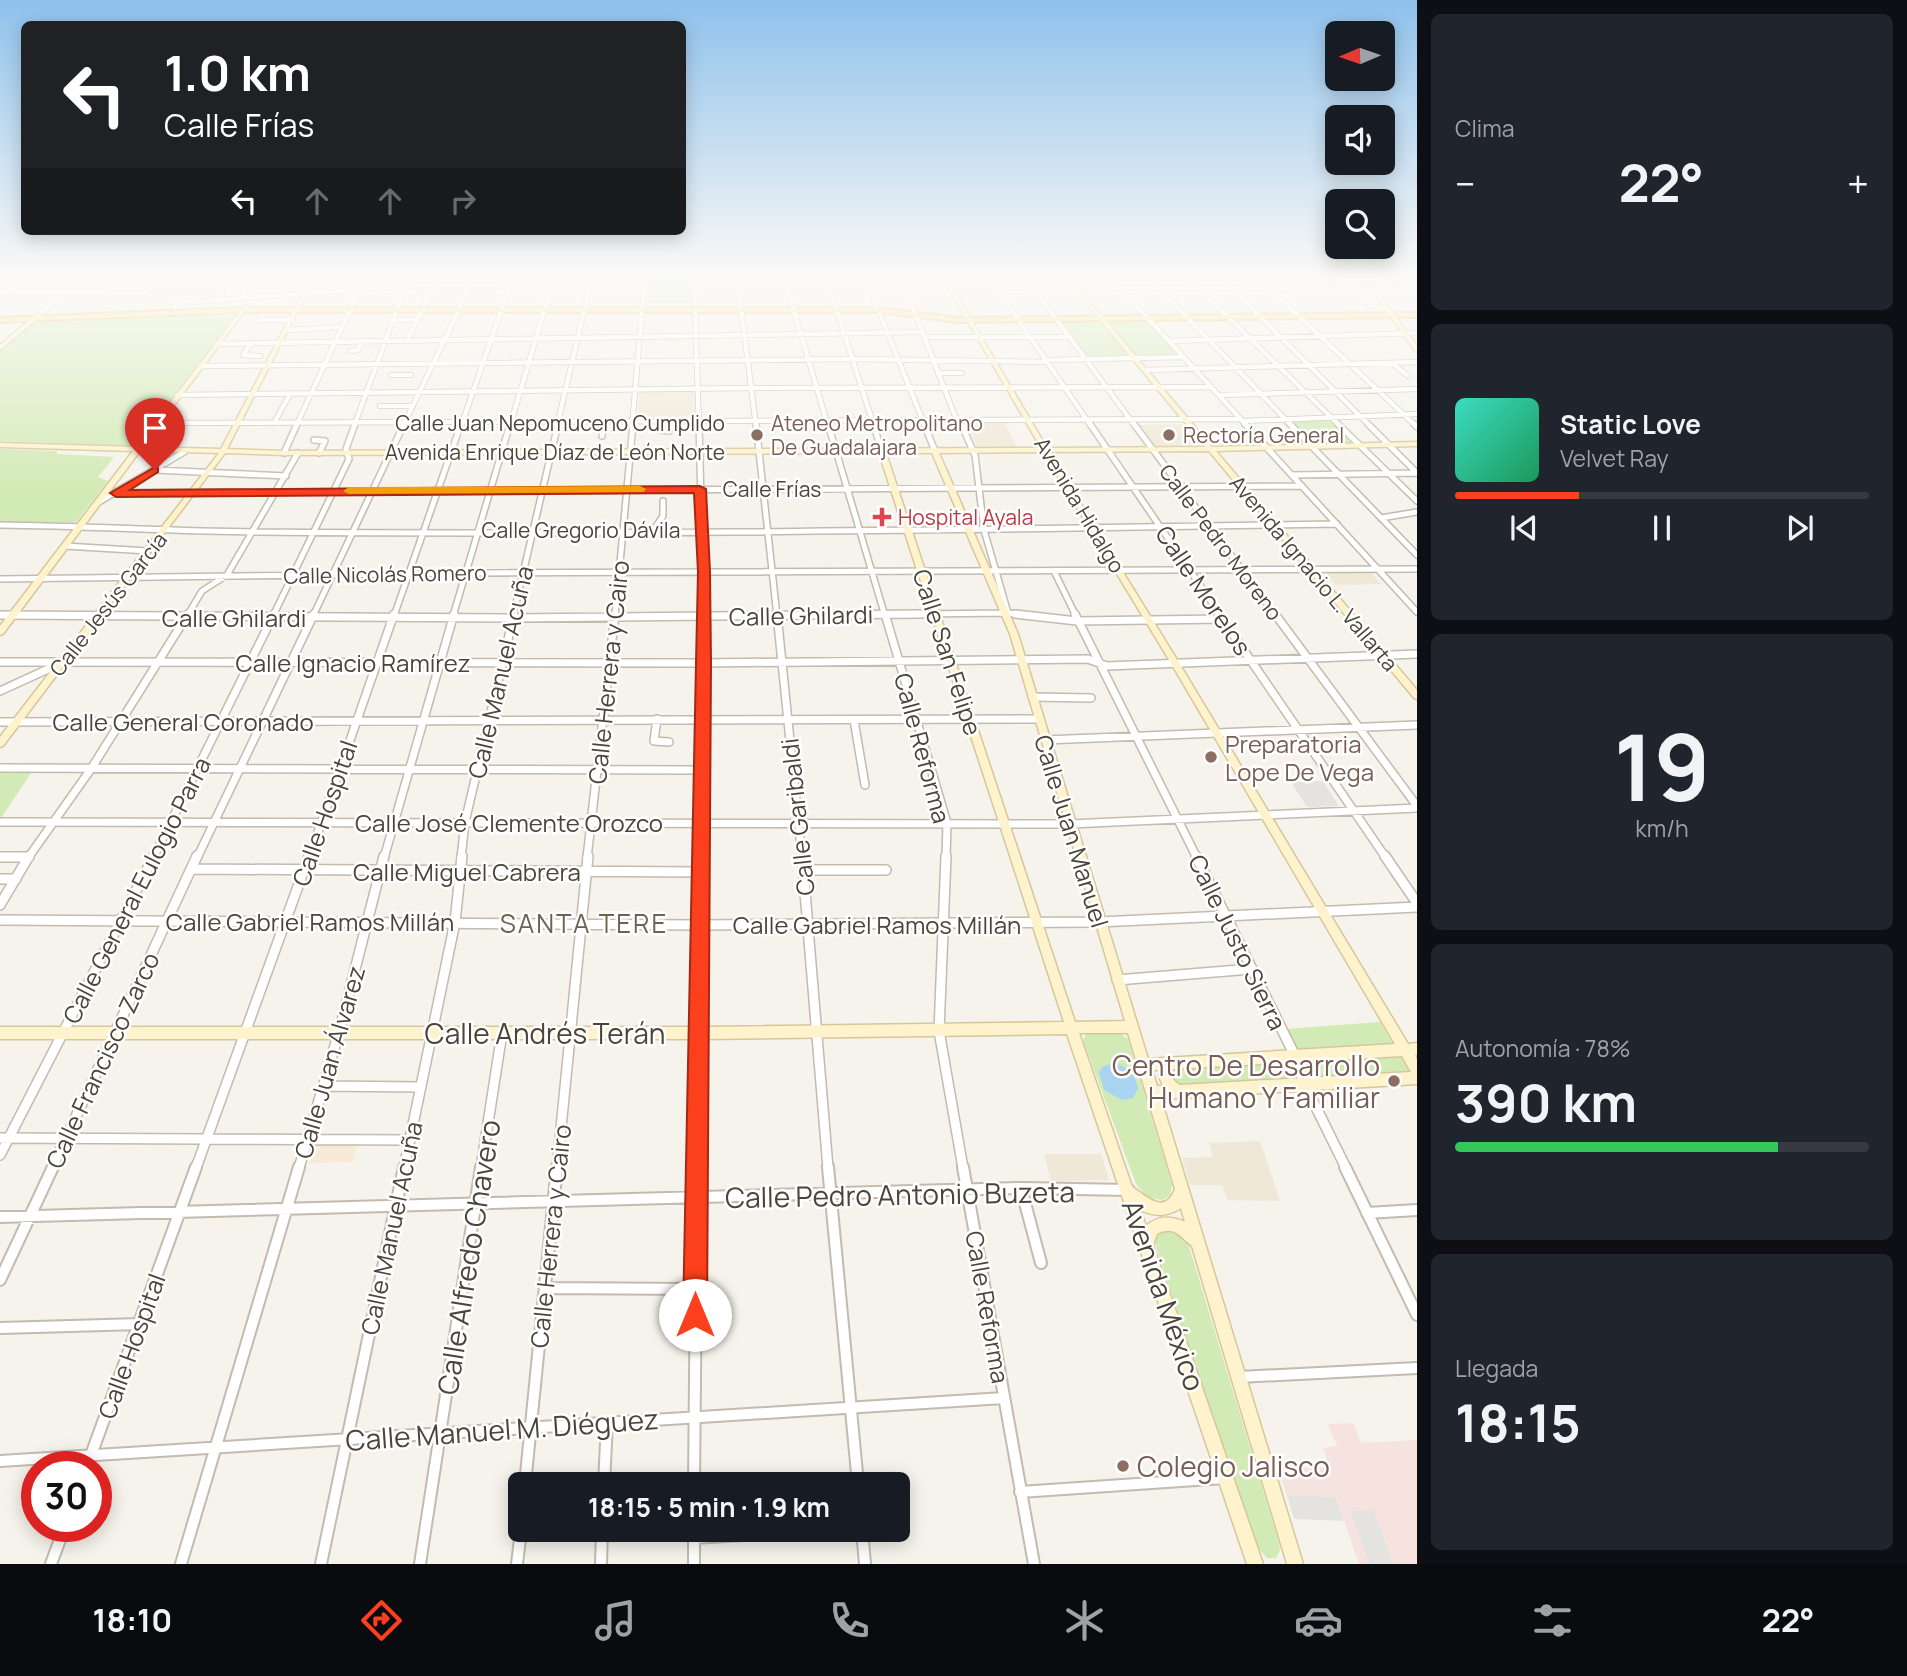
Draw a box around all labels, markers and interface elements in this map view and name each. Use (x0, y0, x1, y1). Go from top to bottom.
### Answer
north arrow (1325, 21, 1395, 91)
map controls (1325, 21, 1395, 259)
text: 1.0 km (164, 39, 311, 106)
icon: left (49, 49, 140, 140)
text: Calle Frías (164, 103, 314, 147)
button: sound (1325, 105, 1395, 175)
text: Clima (1455, 112, 1514, 144)
text: 22° (1619, 147, 1704, 218)
text: − (1455, 157, 1476, 209)
text: + (1847, 157, 1869, 209)
icon: left (225, 182, 263, 220)
icon: ahead (298, 182, 336, 220)
icon: ahead (371, 182, 409, 220)
icon: right (444, 182, 482, 220)
button: search (1325, 189, 1395, 259)
pin (125, 398, 185, 470)
text: Static Love (1560, 406, 1701, 442)
icon: arrive (136, 409, 174, 447)
street label: Calle Juan Nepomuceno Cumplido (395, 409, 725, 437)
place label: Ateneo Metropolitano De Guadalajara (771, 409, 983, 461)
place label: Rectoría General (1183, 421, 1344, 449)
marker: Ateneo Metropolitano De Guadalajara (749, 427, 765, 443)
marker: Rectoría General (1161, 427, 1177, 443)
street label: Avenida Hidalgo (1028, 432, 1132, 578)
street label: Avenida Enrique Díaz de León Norte (385, 438, 725, 466)
text: Velvet Ray (1560, 442, 1669, 474)
street label: Calle Pedro Moreno (1153, 458, 1289, 626)
street label: Avenida Ignacio L. Vallarta (1224, 469, 1404, 677)
street label: Calle Frías (723, 475, 821, 503)
place label: Hospital Ayala (898, 503, 1033, 531)
marker: Hospital Ayala (872, 507, 892, 527)
icon: previous (1505, 509, 1543, 547)
icon: pause (1643, 509, 1681, 547)
icon: next (1781, 509, 1819, 547)
street label: Calle Gregorio Dávila (482, 516, 680, 544)
street label: Calle Morelos (1148, 519, 1260, 661)
street label: Calle Jesús García (43, 526, 173, 682)
street label: Calle Nicolás Romero (283, 558, 487, 590)
street label: Calle Herrera y Cairo (580, 559, 636, 785)
street label: Calle Manuel Acuña (459, 562, 541, 782)
street label: Calle San Felipe (906, 565, 990, 739)
street label: Calle Ghilardi (728, 597, 874, 633)
street label: Calle Ghilardi (162, 601, 306, 634)
street label: Calle Ignacio Ramírez (235, 646, 471, 679)
street label: Calle Reforma (887, 669, 959, 827)
text: 19 (1614, 704, 1710, 828)
street label: Calle General Coronado (52, 705, 314, 738)
place label: Preparatoria Lope De Vega (1225, 727, 1374, 788)
street label: Calle Juan Manuel (1027, 731, 1117, 931)
street label: Calle Hospital (284, 736, 364, 890)
street label: Calle Garibaldi (772, 737, 822, 897)
marker: Preparatoria Lope De Vega (1203, 749, 1219, 765)
street label: Calle General Eulogio Parra (54, 751, 218, 1029)
street label: Calle José Clemente Orozco (355, 806, 663, 839)
text: km/h (1635, 812, 1689, 844)
street label: Calle Justo Sierra (1181, 849, 1295, 1035)
street label: Calle Miguel Cabrera (353, 855, 581, 888)
street label: Calle Gabriel Ramos Millán (166, 905, 454, 938)
district label: SANTA TERE (500, 905, 668, 941)
street label: Calle Gabriel Ramos Millán (733, 908, 1021, 941)
street label: Calle Francisco Zarco (37, 947, 167, 1173)
street label: Calle Juan Álvarez (286, 962, 372, 1162)
street label: Calle Andrés Terán (425, 1014, 665, 1052)
text: Autonomía · 78% (1455, 1032, 1630, 1064)
place label: Centro De Desarrollo Humano Y Familiar (1112, 1046, 1380, 1116)
text: 390 km (1455, 1067, 1637, 1138)
marker: Centro De Desarrollo Humano Y Familiar (1386, 1073, 1402, 1089)
street label: Calle Alfredo Chavero (428, 1117, 508, 1397)
street label: Calle Manuel Acuña (352, 1118, 430, 1338)
street label: Calle Herrera y Cairo (522, 1123, 578, 1349)
street label: Calle Pedro Antonio Buzeta (725, 1172, 1075, 1216)
street label: Avenida México (1114, 1195, 1214, 1395)
street label: Calle Reforma (958, 1228, 1018, 1386)
street label: Calle Hospital (89, 1269, 173, 1423)
position arrow (658, 1278, 732, 1352)
text: Llegada (1455, 1352, 1538, 1384)
text: 18:15 (1455, 1387, 1581, 1458)
street label: Calle Manuel M. Diéguez (344, 1399, 660, 1459)
place label: Colegio Jalisco (1137, 1447, 1330, 1485)
speed limit sign: 30 (21, 1451, 112, 1542)
marker: Colegio Jalisco (1115, 1458, 1131, 1474)
text: 18:15 · 5 min · 1.9 km (588, 1489, 830, 1525)
icon: directions (357, 1596, 406, 1645)
icon: music (591, 1596, 640, 1645)
icon: phone (825, 1596, 874, 1645)
icon: climate (1060, 1596, 1109, 1645)
icon: car (1294, 1596, 1343, 1645)
icon: filters (1528, 1596, 1577, 1645)
text: 18:10 (93, 1598, 172, 1642)
text: 22° (1762, 1598, 1814, 1642)

